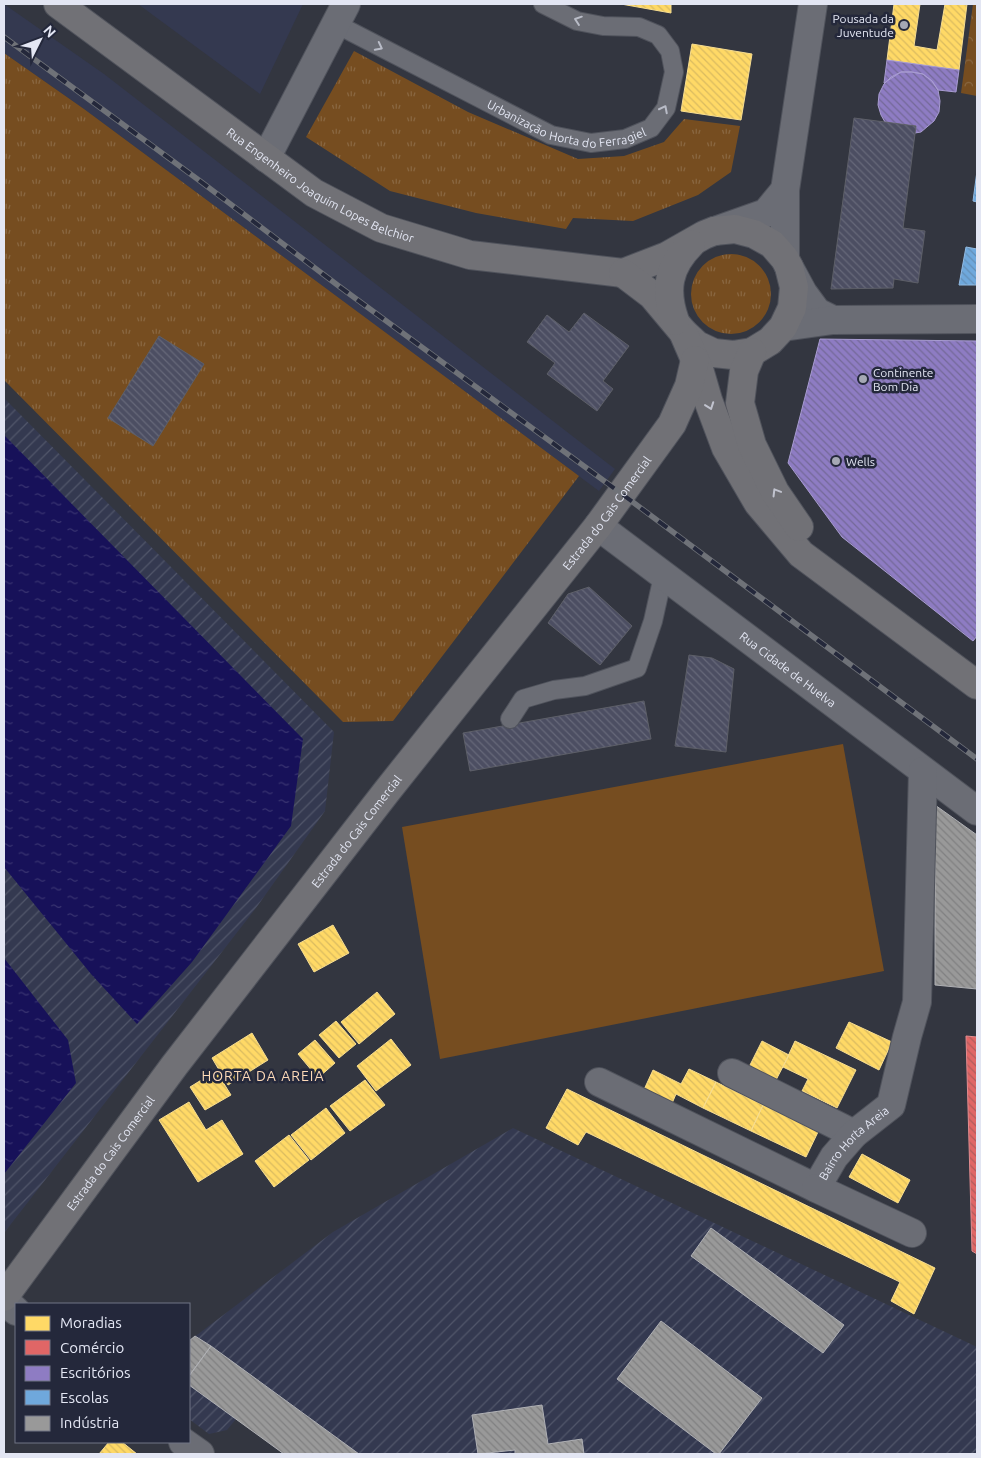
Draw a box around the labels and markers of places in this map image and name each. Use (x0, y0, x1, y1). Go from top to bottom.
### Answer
place label: Pousada da Juventude (833, 12, 894, 39)
marker: Pousada da Juventude (898, 19, 910, 31)
place label: Continente Bom Dia (873, 366, 934, 393)
marker: Continente Bom Dia (857, 373, 869, 385)
marker: Wells (830, 455, 842, 467)
place label: Wells (846, 455, 875, 468)

